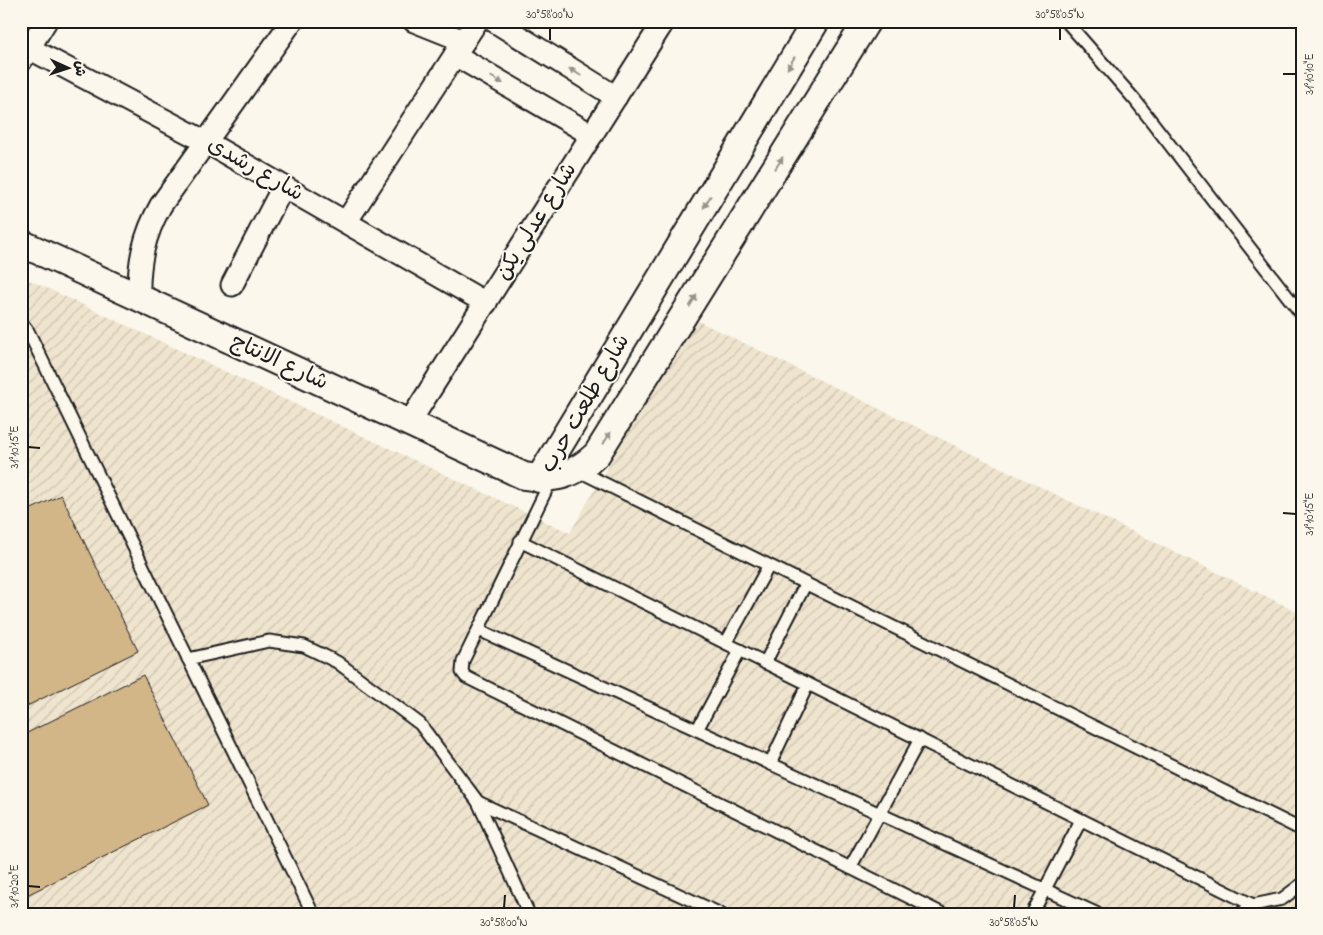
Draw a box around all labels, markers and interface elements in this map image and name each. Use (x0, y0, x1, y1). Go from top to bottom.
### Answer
text: 30°58'00"N (526, 6, 574, 24)
text: 30°58'05"N (1036, 6, 1084, 24)
north arrow (42, 42, 92, 92)
text: 31°10'10"E (1301, 53, 1319, 95)
one-way arrow (786, 56, 795, 69)
text: ش (69, 60, 90, 77)
one-way arrow (568, 67, 581, 76)
one-way arrow (491, 75, 504, 84)
street label: شارع رشدى (201, 130, 309, 210)
one-way arrow (774, 156, 784, 169)
street label: شارع عدلى يكن (488, 157, 586, 287)
one-way arrow (702, 195, 711, 208)
one-way arrow (688, 294, 697, 307)
street label: شارع الانتاج (225, 326, 333, 400)
street label: شارع طلعت حرب (533, 329, 639, 479)
text: 31°10'15"E (6, 425, 24, 469)
one-way arrow (602, 432, 611, 445)
text: 31°10'15"E (1301, 492, 1319, 536)
text: 31°10'20"E (6, 864, 24, 908)
text: 30°58'00"N (480, 914, 528, 932)
text: 30°58'05"N (990, 914, 1038, 932)

